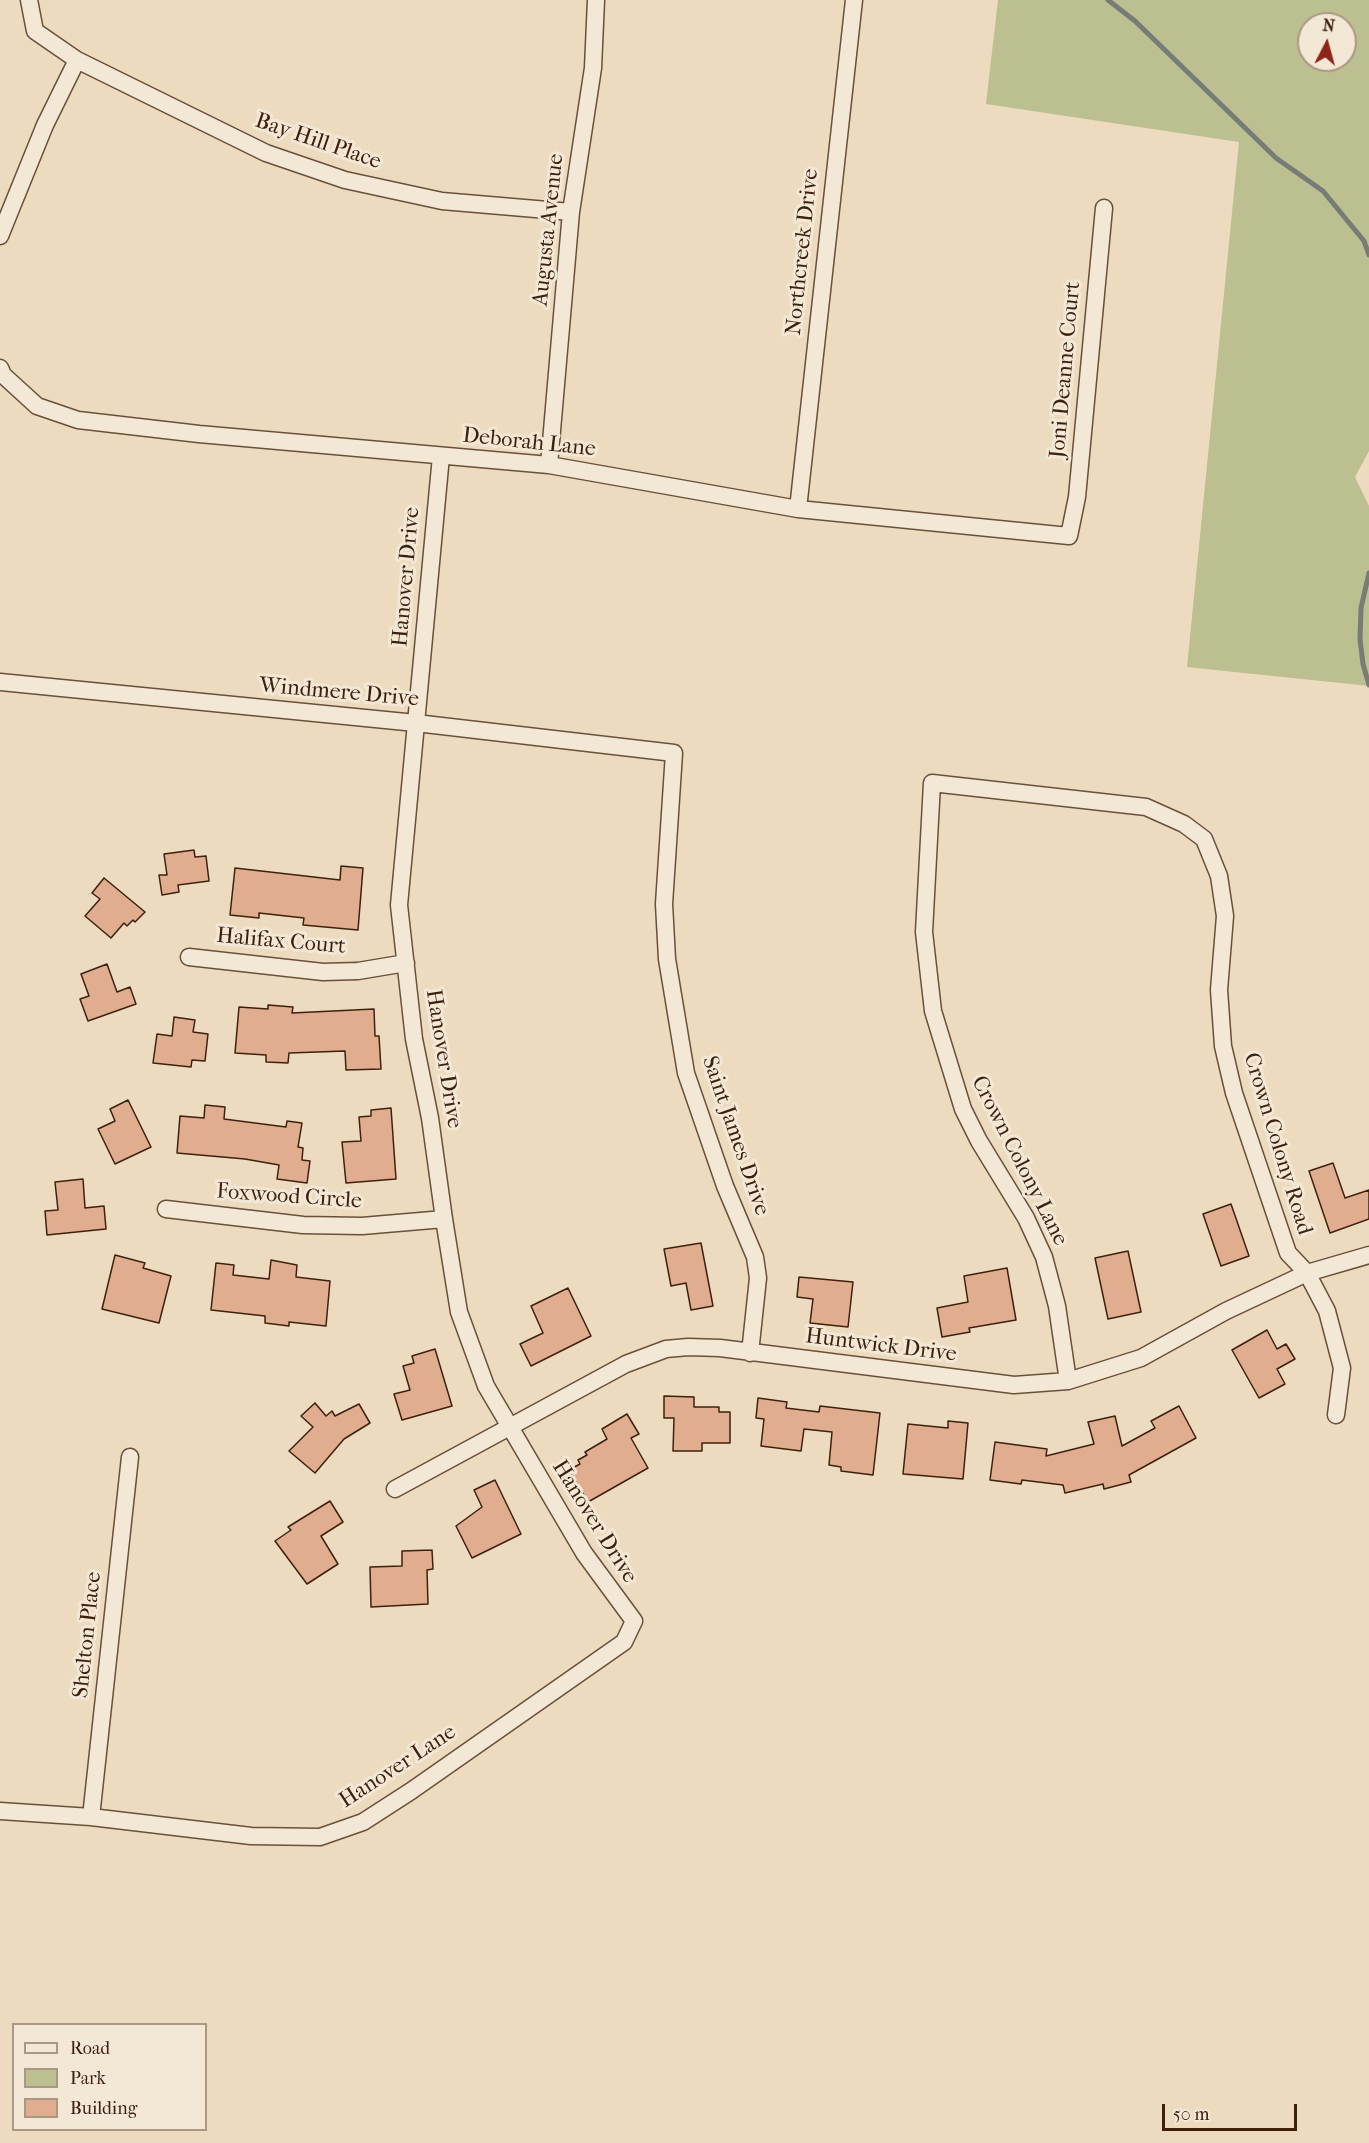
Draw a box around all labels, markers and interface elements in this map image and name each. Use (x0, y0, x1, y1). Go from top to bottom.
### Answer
north arrow (1297, 12, 1357, 72)
text: N (1322, 16, 1336, 36)
street label: Bay Hill Place (252, 108, 384, 176)
street label: Augusta Avenue (528, 153, 570, 307)
street label: Northcreek Drive (781, 167, 825, 337)
street label: Joni Deanne Court (1045, 281, 1087, 459)
street label: Deborah Lane (461, 423, 597, 463)
street label: Hanover Drive (388, 506, 426, 648)
street label: Windmere Drive (258, 673, 420, 713)
street label: Halifax Court (215, 923, 347, 961)
street label: Hanover Drive (419, 988, 467, 1130)
street label: Crown Colony Road (1237, 1050, 1317, 1238)
street label: Saint James Drive (695, 1053, 775, 1219)
street label: Crown Colony Lane (965, 1072, 1073, 1250)
street label: Foxwood Circle (215, 1179, 363, 1215)
street label: Huntwick Drive (804, 1324, 958, 1368)
street label: Hanover Drive (546, 1456, 642, 1588)
street label: Shelton Place (68, 1571, 108, 1699)
street label: Hanover Lane (335, 1720, 461, 1814)
legend (12, 2023, 207, 2131)
text: Road (70, 2038, 110, 2059)
text: Park (70, 2068, 106, 2089)
scale bar (1165, 2092, 1300, 2130)
text: Building (70, 2098, 137, 2119)
text: 50 m (1173, 2104, 1209, 2125)

